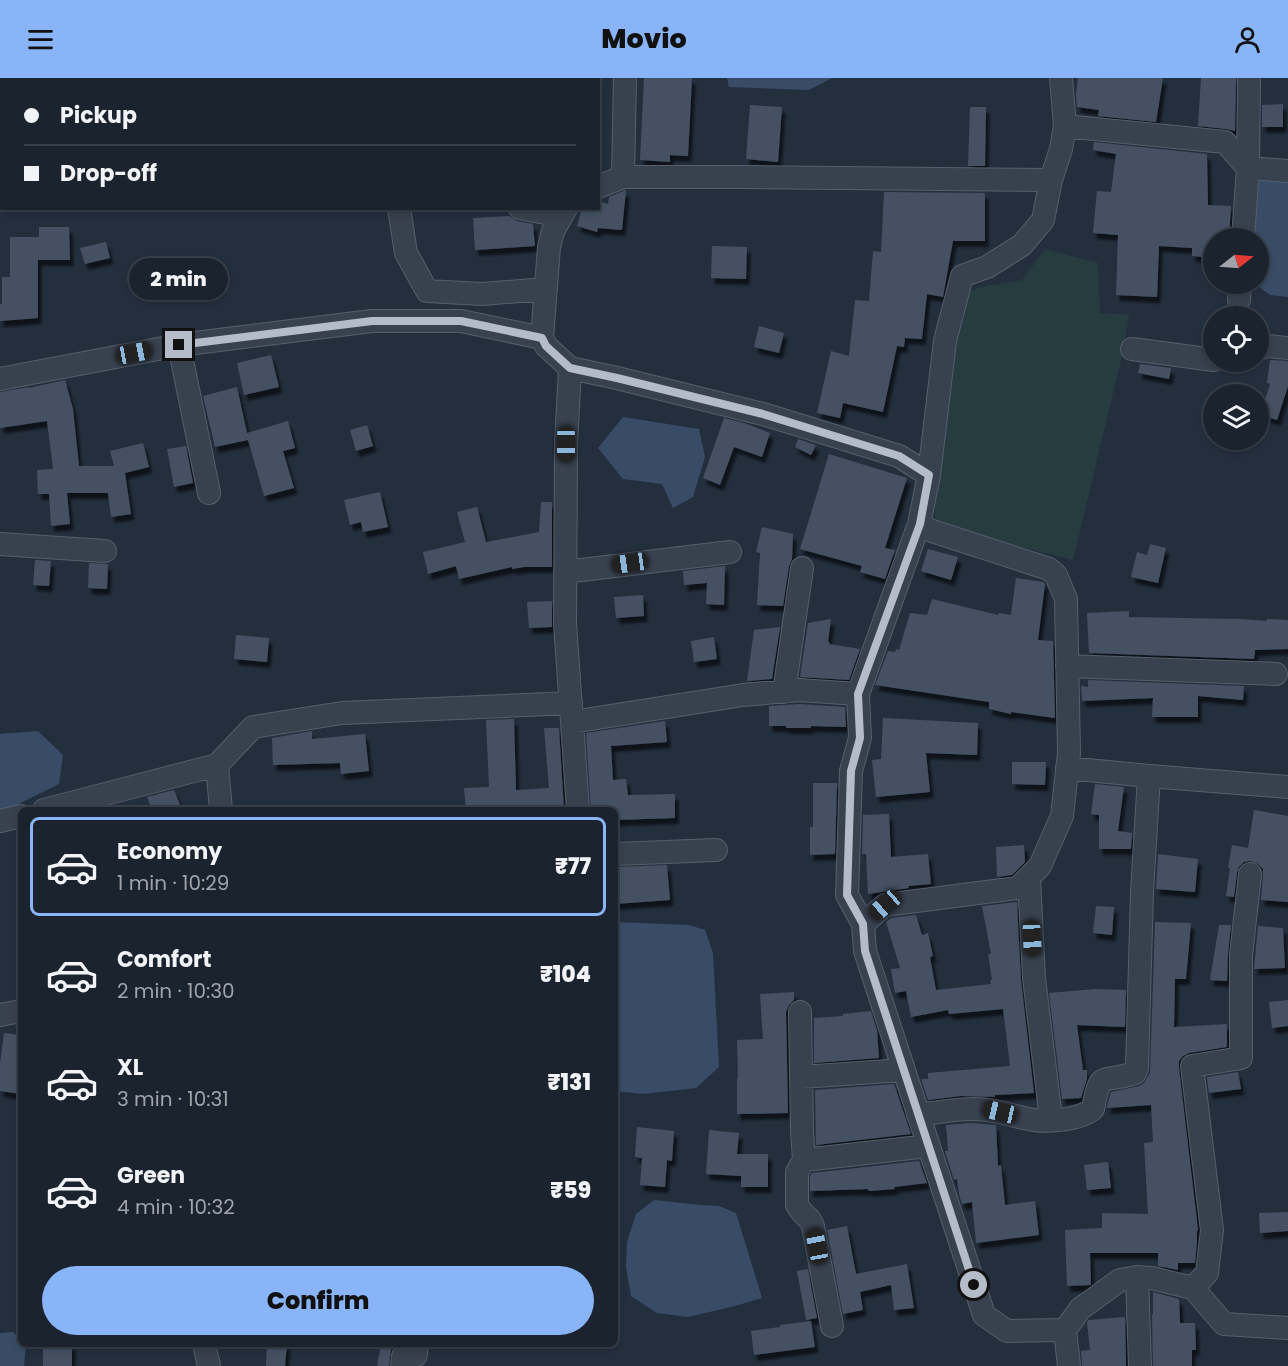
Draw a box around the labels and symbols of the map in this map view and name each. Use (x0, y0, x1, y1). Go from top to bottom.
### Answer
north arrow (1203, 228, 1269, 294)
callout: 2 min (130, 258, 228, 300)
route end (165, 331, 192, 358)
car (115, 341, 153, 365)
car (557, 426, 575, 462)
car (611, 552, 649, 574)
car (866, 886, 904, 924)
car (1022, 920, 1042, 956)
car (980, 1099, 1020, 1125)
car (805, 1227, 829, 1265)
route start (960, 1271, 987, 1298)

